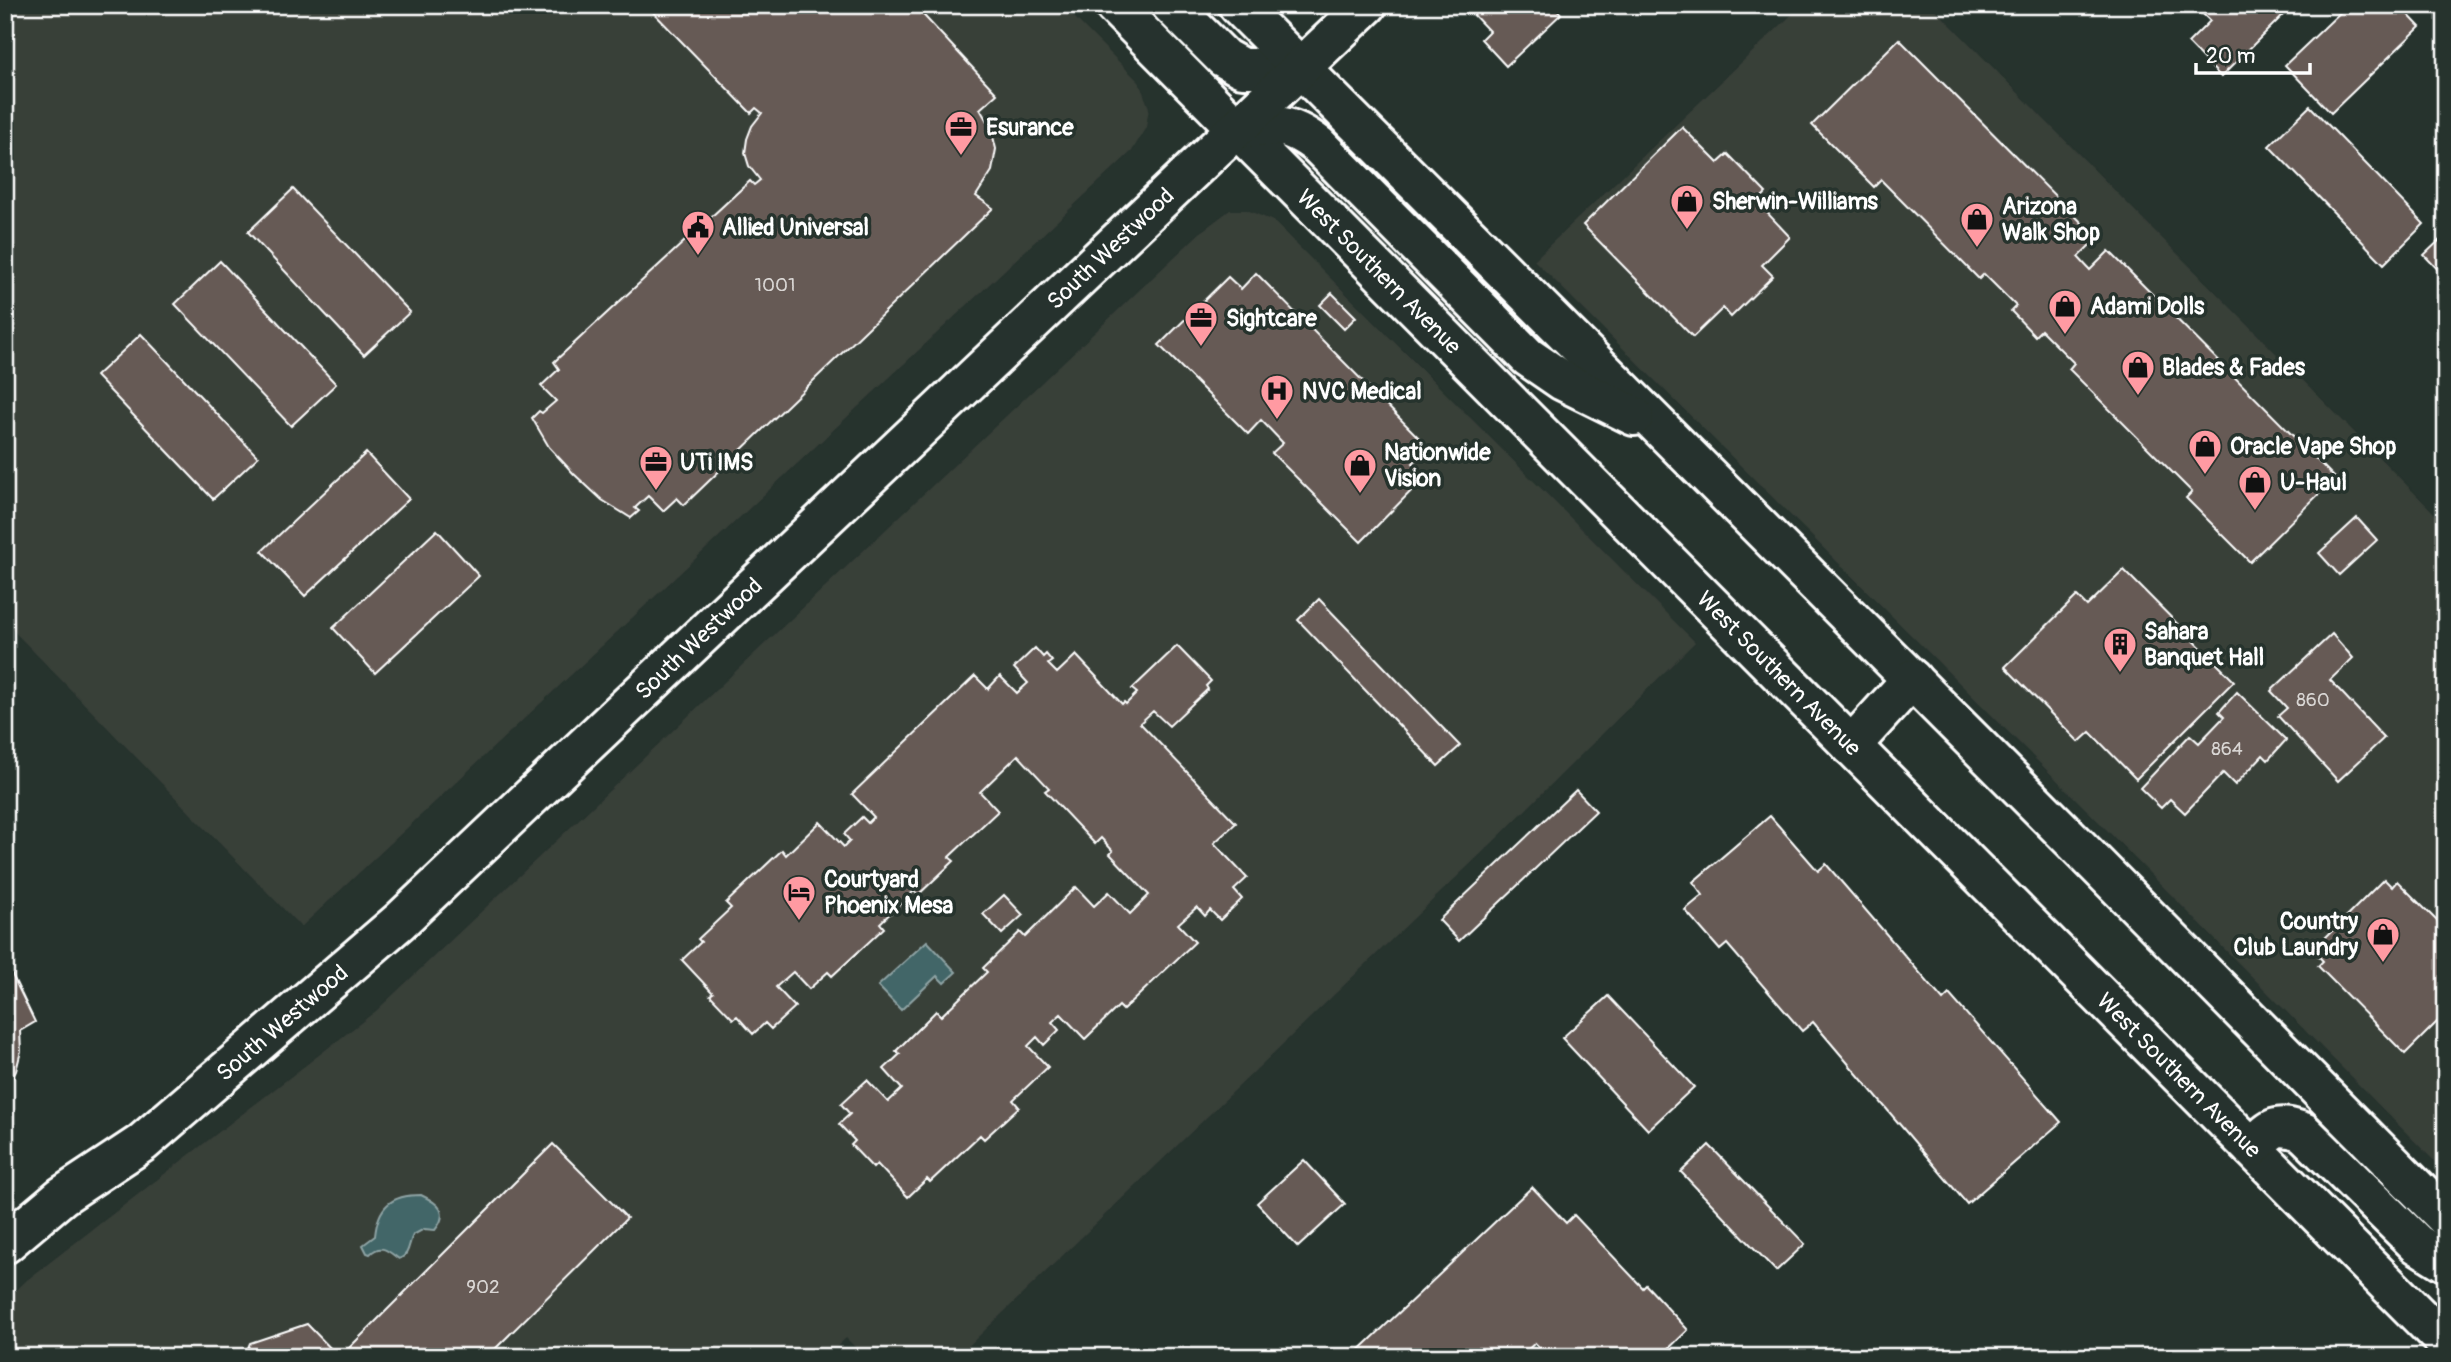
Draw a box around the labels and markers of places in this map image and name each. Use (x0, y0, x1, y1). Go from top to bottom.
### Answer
office icon: Esurance (942, 108, 980, 157)
place label: Esurance (986, 113, 1074, 142)
shop icon: Sherwin-Williams (1668, 182, 1706, 231)
place label: Sherwin-Williams (1712, 187, 1879, 216)
place label: Arizona Walk Shop (2002, 192, 2100, 247)
shop icon: Arizona Walk Shop (1958, 200, 1996, 249)
public building icon: Allied Universal (679, 208, 717, 257)
place label: Allied Universal (722, 213, 869, 242)
shop icon: Adami Dolls (2046, 287, 2084, 336)
place label: Adami Dolls (2090, 292, 2205, 321)
office icon: Sightcare (1182, 299, 1220, 348)
place label: Sightcare (1226, 304, 1317, 333)
shop icon: Blades & Fades (2119, 348, 2157, 397)
place label: Blades & Fades (2162, 353, 2306, 382)
hospital icon: NVC Medical (1258, 372, 1296, 421)
place label: NVC Medical (1302, 377, 1422, 406)
shop icon: Oracle Vape Shop (2186, 427, 2224, 476)
place label: Oracle Vape Shop (2230, 432, 2396, 461)
place label: Nationwide Vision (1384, 438, 1491, 493)
office icon: UTi IMS (637, 443, 675, 492)
shop icon: Nationwide Vision (1341, 446, 1379, 495)
place label: UTi IMS (680, 448, 754, 477)
shop icon: U-Haul (2236, 463, 2274, 512)
place label: U-Haul (2280, 468, 2347, 497)
place label: Sahara Banquet Hall (2144, 617, 2264, 672)
building icon: Sahara Banquet Hall (2101, 625, 2139, 674)
place label: Courtyard Phoenix Mesa (824, 865, 953, 920)
hotel icon: Courtyard Phoenix Mesa (780, 873, 818, 922)
place label: Country Club Laundry (2233, 907, 2358, 962)
shop icon: Country Club Laundry (2364, 915, 2402, 964)

